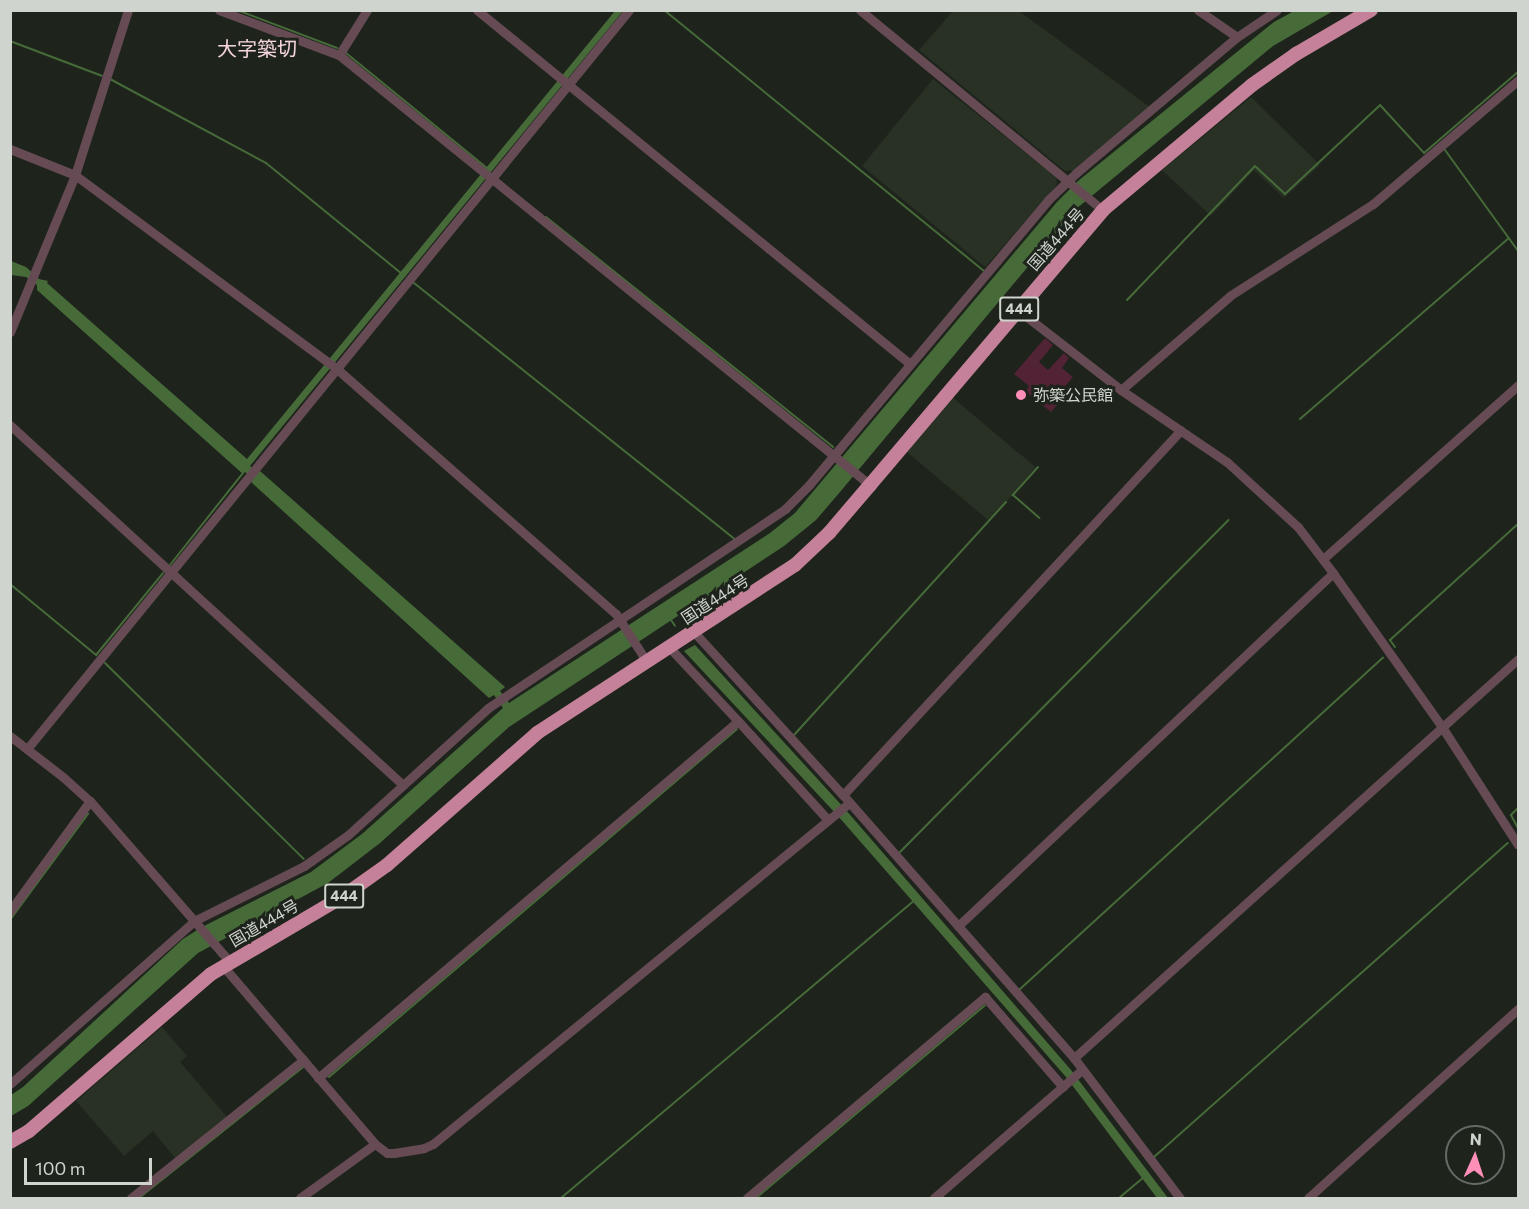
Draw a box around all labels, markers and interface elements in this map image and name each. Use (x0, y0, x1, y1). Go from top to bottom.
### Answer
district label: 大字築切 (217, 36, 297, 60)
street label: 国道444号 (1024, 204, 1088, 274)
road number: 444 (998, 297, 1040, 321)
place label: 弥築公民館 (1033, 385, 1113, 405)
marker: 弥築公民館 (1014, 388, 1028, 402)
street label: 国道444号 (678, 570, 752, 628)
road number: 444 (323, 884, 365, 908)
street label: 国道444号 (226, 895, 302, 951)
north arrow (1445, 1125, 1505, 1185)
text: N (1469, 1129, 1482, 1148)
scale bar (27, 1146, 154, 1184)
text: 100 m (35, 1157, 85, 1179)

